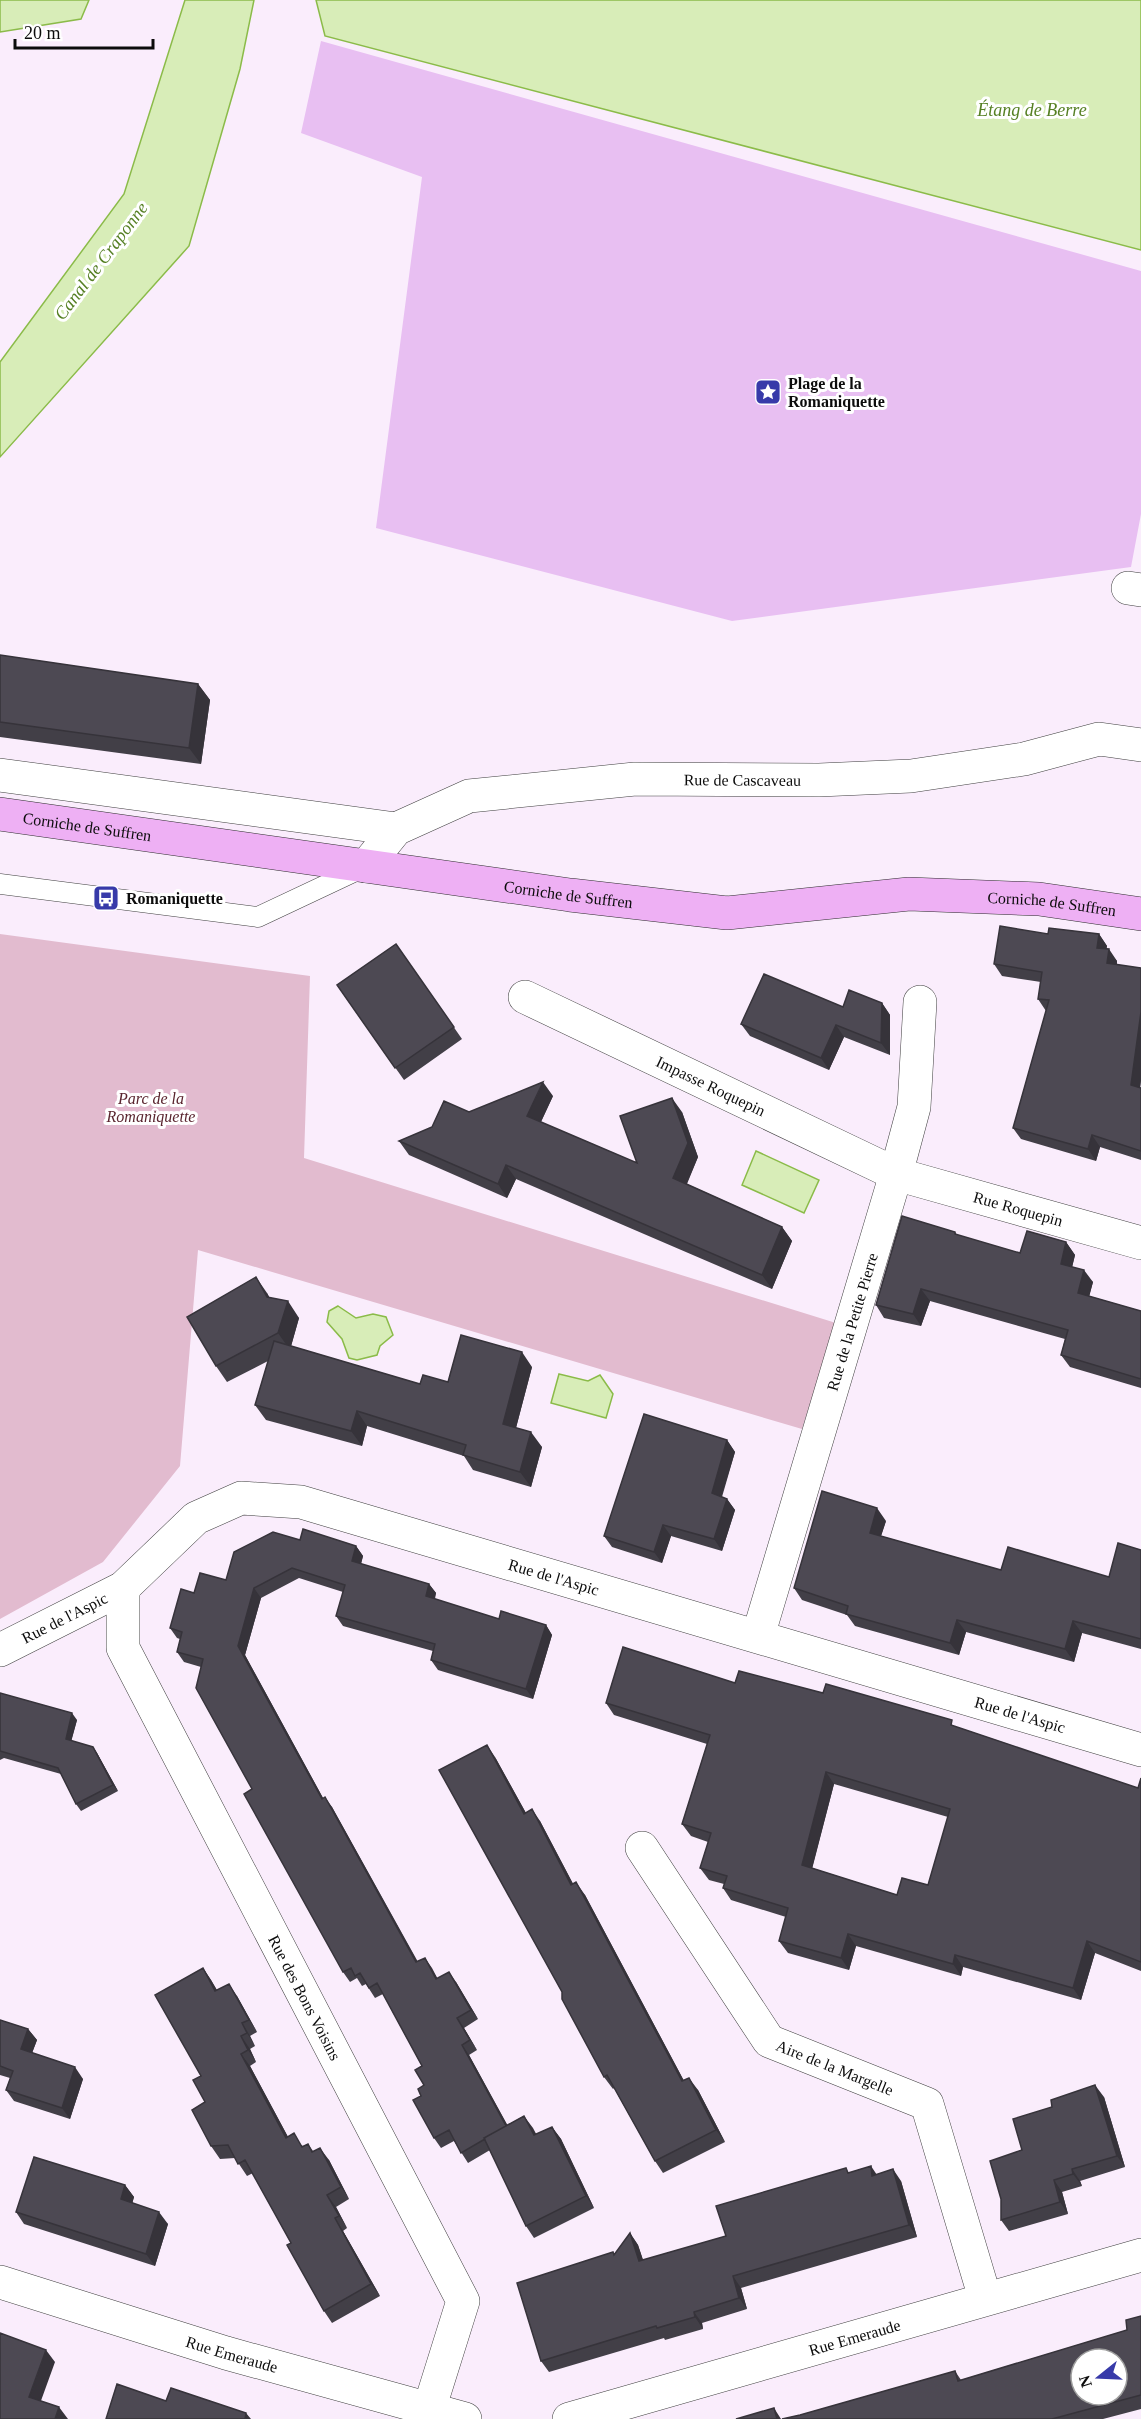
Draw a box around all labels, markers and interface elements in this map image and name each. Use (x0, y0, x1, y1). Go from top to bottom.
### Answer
scale bar (15, 12, 153, 50)
text: 20 m (24, 23, 61, 43)
water label: Étang de Berre (976, 99, 1087, 120)
water label: Canal de Craponne (50, 198, 152, 324)
place label: Plage de la Romaniquette (788, 375, 885, 411)
place icon: Plage de la Romaniquette (753, 377, 783, 407)
street label: Rue de Cascaveau (684, 771, 801, 788)
street label: Corniche de Suffren (22, 809, 152, 844)
street label: Corniche de Suffren (503, 877, 634, 911)
bus stop icon: Romaniquette (91, 883, 121, 913)
street label: Corniche de Suffren (987, 889, 1117, 919)
place label: Romaniquette (126, 890, 223, 908)
street label: Impasse Roquepin (654, 1052, 768, 1119)
park label: Parc de la Romaniquette (106, 1090, 195, 1126)
street label: Rue Roquepin (972, 1188, 1065, 1229)
street label: Rue de la Petite Pierre (823, 1251, 881, 1393)
street label: Rue de l'Aspic (507, 1555, 601, 1598)
street label: Rue de l'Aspic (19, 1589, 110, 1646)
street label: Rue de l'Aspic (973, 1693, 1067, 1736)
street label: Rue des Bons Voisins (265, 1932, 345, 2063)
street label: Aire de la Margelle (774, 2036, 896, 2098)
street label: Rue Emeraude (807, 2316, 902, 2358)
street label: Rue Emeraude (184, 2333, 280, 2375)
north arrow (1069, 2347, 1129, 2407)
text: N (1075, 2373, 1095, 2390)

